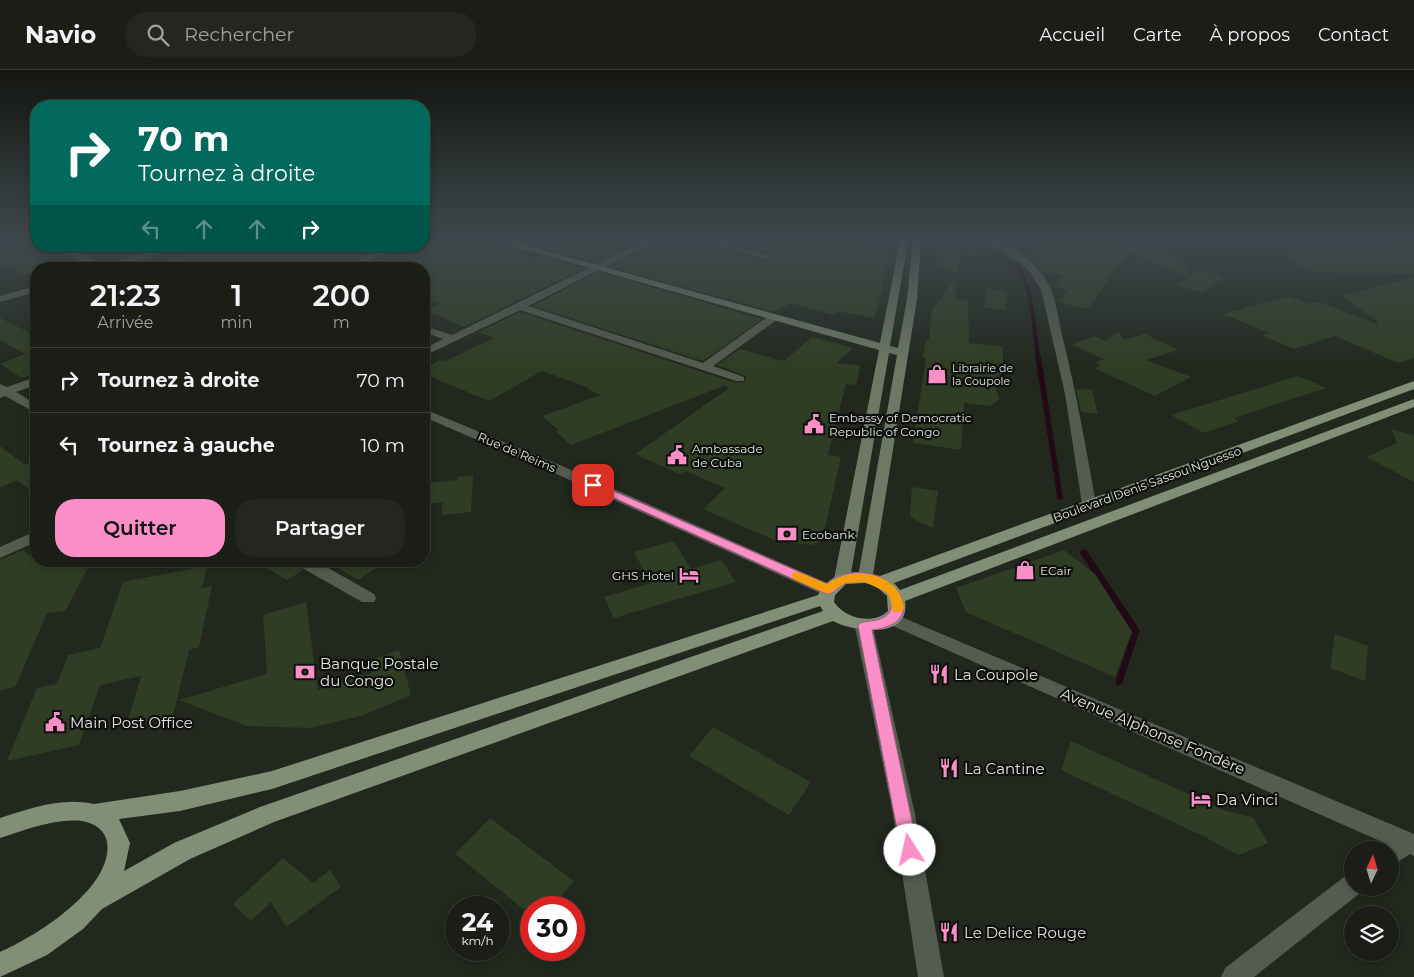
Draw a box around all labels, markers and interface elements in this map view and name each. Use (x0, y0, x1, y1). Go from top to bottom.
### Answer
search box (126, 12, 476, 57)
text: Navio (25, 20, 96, 49)
icon: search (144, 21, 172, 49)
text: Rechercher (184, 23, 294, 46)
text: Accueil (1040, 24, 1105, 46)
text: Carte (1133, 24, 1182, 46)
text: À propos (1210, 24, 1290, 46)
text: Contact (1318, 24, 1389, 46)
text: 70 m (138, 117, 229, 160)
icon: right (55, 120, 120, 185)
text: Tournez à droite (138, 160, 315, 187)
icon: left (137, 215, 165, 243)
icon: ahead (190, 215, 218, 243)
icon: ahead (243, 215, 271, 243)
icon: right (296, 215, 324, 243)
text: 21:23 (90, 277, 161, 314)
text: 1 (231, 277, 242, 314)
text: 200 (312, 277, 370, 314)
text: Arrivée (97, 313, 153, 332)
text: min (221, 313, 253, 332)
text: m (333, 313, 350, 332)
place label: Librairie de la Coupole (952, 361, 1014, 388)
shop icon: Librairie de la Coupole (926, 363, 948, 385)
icon: right (55, 366, 83, 394)
text: Tournez à droite (98, 369, 259, 392)
text: 70 m (356, 369, 405, 392)
place label: Embassy of Democratic Republic of Congo (829, 410, 972, 439)
public building icon: Embassy of Democratic Republic of Congo (803, 413, 825, 435)
street label: Rue de Reims (476, 429, 558, 475)
icon: left (55, 431, 83, 459)
text: Tournez à gauche (98, 434, 275, 457)
text: 10 m (360, 434, 405, 457)
place label: Ambassade de Cuba (692, 441, 763, 470)
street label: Boulevard Denis Sassou Nguesso (1051, 443, 1243, 525)
public building icon: Ambassade de Cuba (666, 444, 688, 466)
pin (572, 464, 614, 506)
icon: arrive (579, 471, 607, 499)
button: Quitter (55, 499, 225, 557)
button: Partager (235, 499, 405, 557)
bank icon: Ecobank (776, 523, 798, 545)
place label: Ecobank (802, 527, 855, 542)
shop icon: ECair (1014, 559, 1036, 581)
place label: ECair (1040, 563, 1072, 578)
hotel icon: GHS Hotel (678, 564, 700, 586)
place label: GHS Hotel (612, 568, 674, 583)
place label: Banque Postale du Congo (320, 654, 439, 690)
bank icon: Banque Postale du Congo (294, 661, 316, 683)
restaurant icon: La Coupole (928, 663, 950, 685)
place label: La Coupole (954, 665, 1038, 684)
street label: Avenue Alphonse Fondère (1058, 683, 1248, 779)
public building icon: Main Post Office (44, 711, 66, 733)
place label: Main Post Office (70, 713, 193, 732)
restaurant icon: La Cantine (938, 757, 960, 779)
place label: La Cantine (964, 759, 1044, 778)
hotel icon: Da Vinci (1190, 788, 1212, 810)
place label: Da Vinci (1216, 790, 1278, 809)
position arrow (883, 823, 935, 875)
north arrow (1344, 841, 1399, 896)
map controls (1344, 841, 1399, 961)
speed limit sign: 30 (520, 896, 585, 961)
button: layers (1344, 906, 1399, 961)
text: 24 (462, 907, 493, 937)
restaurant icon: Le Delice Rouge (938, 921, 960, 943)
place label: Le Delice Rouge (964, 923, 1086, 942)
text: km/h (461, 933, 494, 948)

